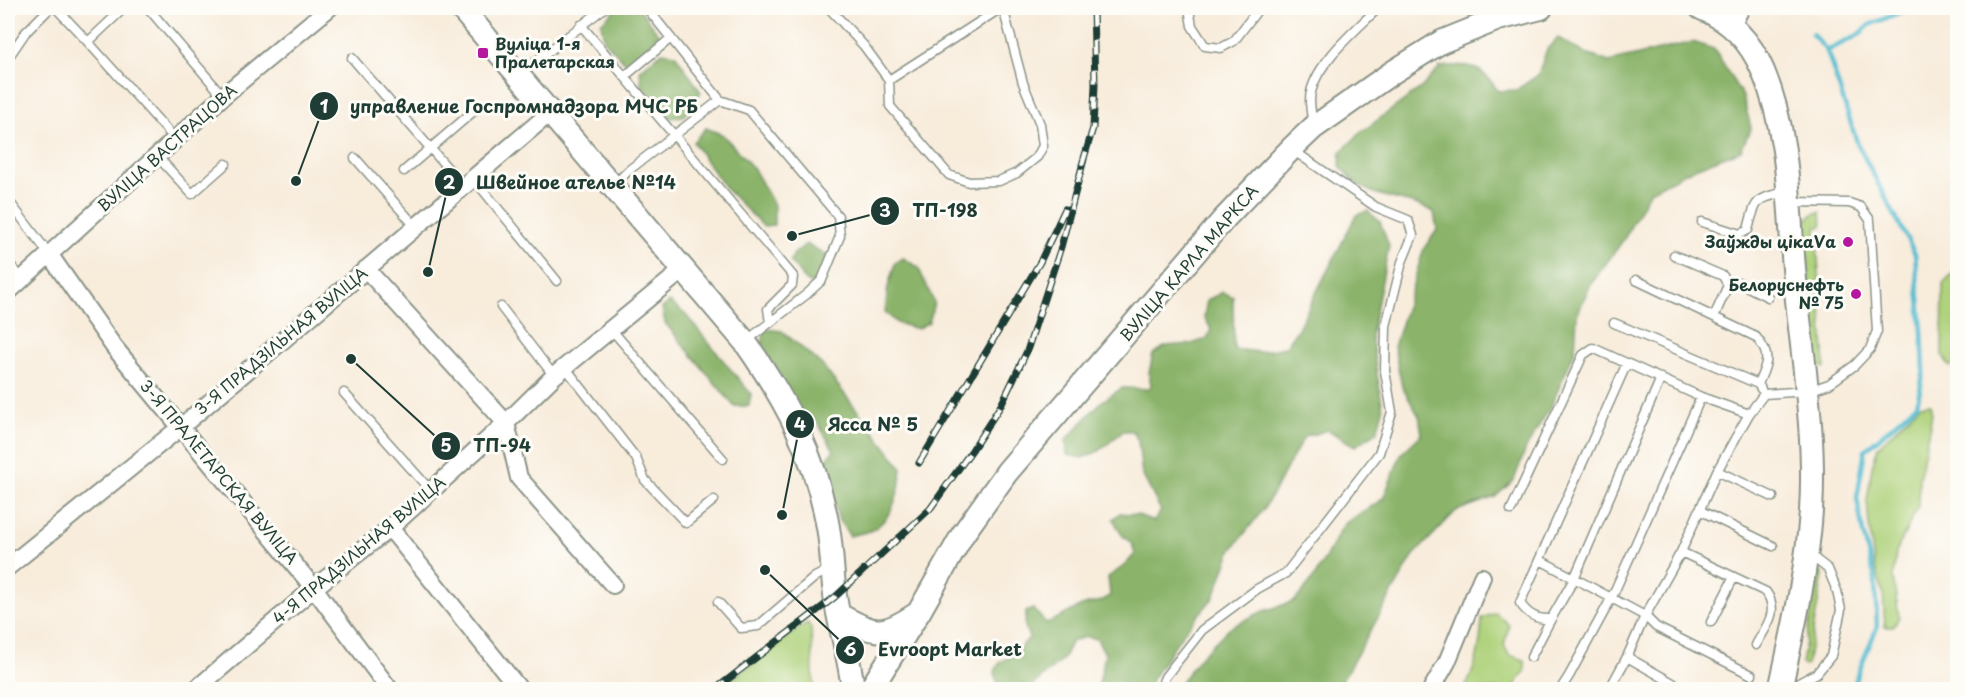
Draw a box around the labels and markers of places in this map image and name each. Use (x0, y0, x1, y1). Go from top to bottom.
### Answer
place label: Вуліца 1-я Пралетарская (495, 31, 615, 73)
marker: Вуліца 1-я Пралетарская (476, 46, 490, 60)
callout: управление Госпромнадзора МЧС РБ (309, 88, 710, 124)
callout: Швейное ателье №14 (434, 164, 689, 200)
callout: ТП-198 (870, 193, 990, 229)
place label: Заўжды цікаVа (1704, 229, 1836, 253)
marker: Заўжды цікаVа (1841, 235, 1855, 249)
place label: Белоруснефть № 75 (1729, 272, 1844, 314)
marker: Белоруснефть № 75 (1849, 287, 1863, 301)
callout: Ясса № 5 (785, 406, 930, 442)
callout: ТП-94 (431, 428, 543, 464)
callout: Evroopt Market (835, 632, 1035, 668)

